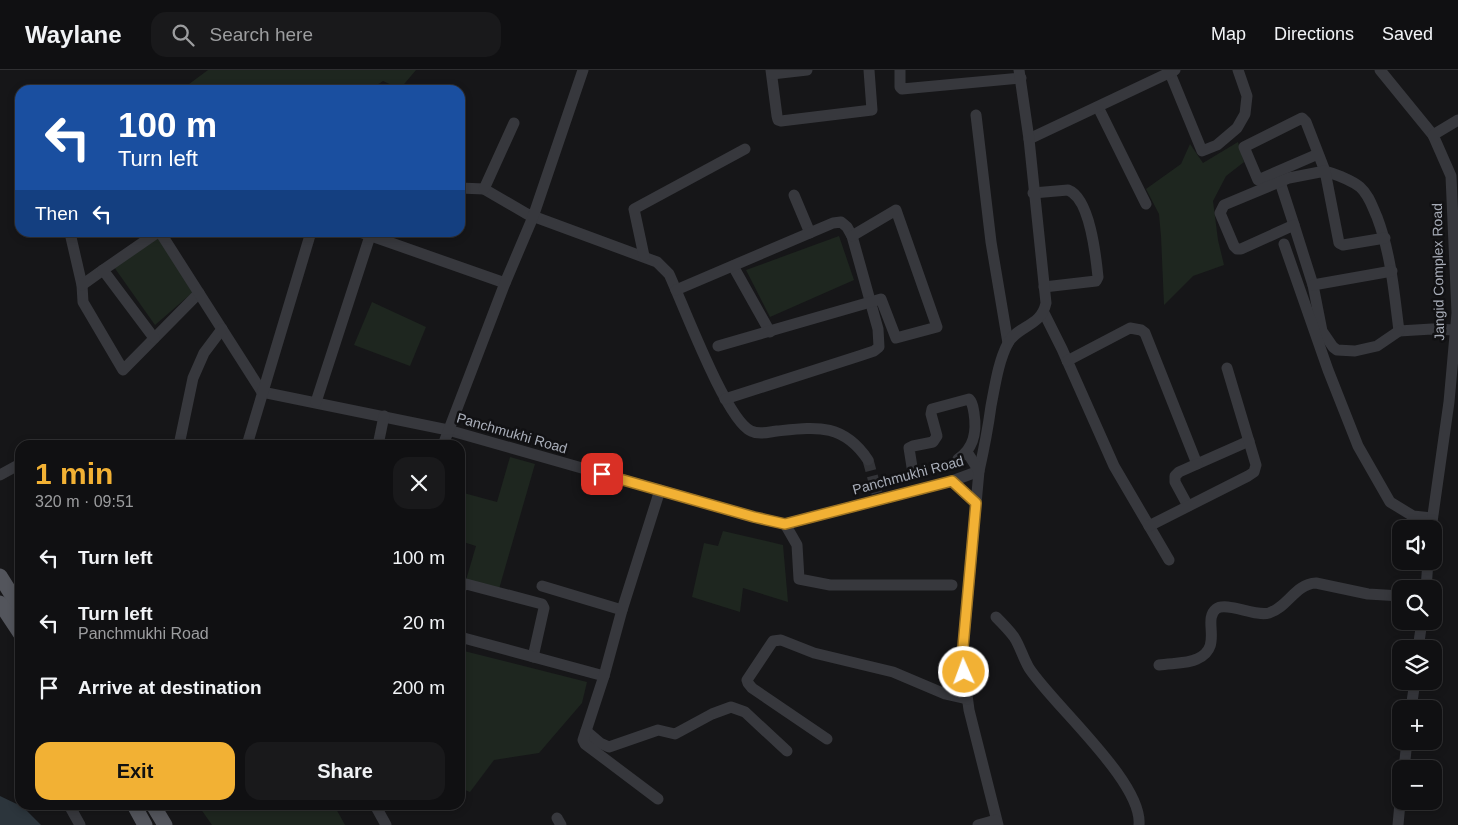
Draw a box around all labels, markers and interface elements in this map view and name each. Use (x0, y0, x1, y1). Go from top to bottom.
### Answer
search box (151, 12, 501, 57)
text: Waylane (25, 21, 121, 48)
icon: search (169, 21, 197, 49)
text: Search here (209, 24, 313, 45)
text: Map (1211, 24, 1246, 44)
text: Directions (1274, 24, 1354, 44)
text: Saved (1382, 24, 1433, 44)
icon: left (35, 105, 100, 170)
text: 100 m (118, 105, 217, 144)
text: Turn left (118, 146, 198, 171)
icon: left (88, 200, 116, 228)
text: Then (35, 203, 78, 224)
street label: Jangid Complex Road (1429, 203, 1447, 341)
street label: Panchmukhi Road (455, 410, 569, 456)
street label: Panchmukhi Road (851, 452, 965, 498)
pin (581, 453, 623, 495)
text: 1 min (35, 457, 113, 490)
button: close (393, 457, 445, 509)
icon: arrive (588, 460, 616, 488)
text: 320 m · 09:51 (35, 493, 134, 510)
map controls (1392, 520, 1442, 810)
button: sound (1392, 520, 1442, 570)
icon: left (35, 544, 63, 572)
text: Turn left (78, 547, 153, 568)
text: 100 m (392, 547, 445, 568)
button: search (1392, 580, 1442, 630)
text: Turn left (78, 603, 153, 624)
icon: left (35, 609, 63, 637)
text: 20 m (403, 612, 445, 633)
text: Panchmukhi Road (78, 625, 209, 642)
button: layers (1392, 640, 1442, 690)
position arrow (937, 645, 989, 697)
icon: arrive (35, 674, 63, 702)
text: Arrive at destination (78, 677, 262, 698)
text: 200 m (392, 677, 445, 698)
button: + (1392, 700, 1442, 750)
button: Exit (35, 742, 235, 800)
button: Share (245, 742, 445, 800)
button: − (1392, 760, 1442, 810)

